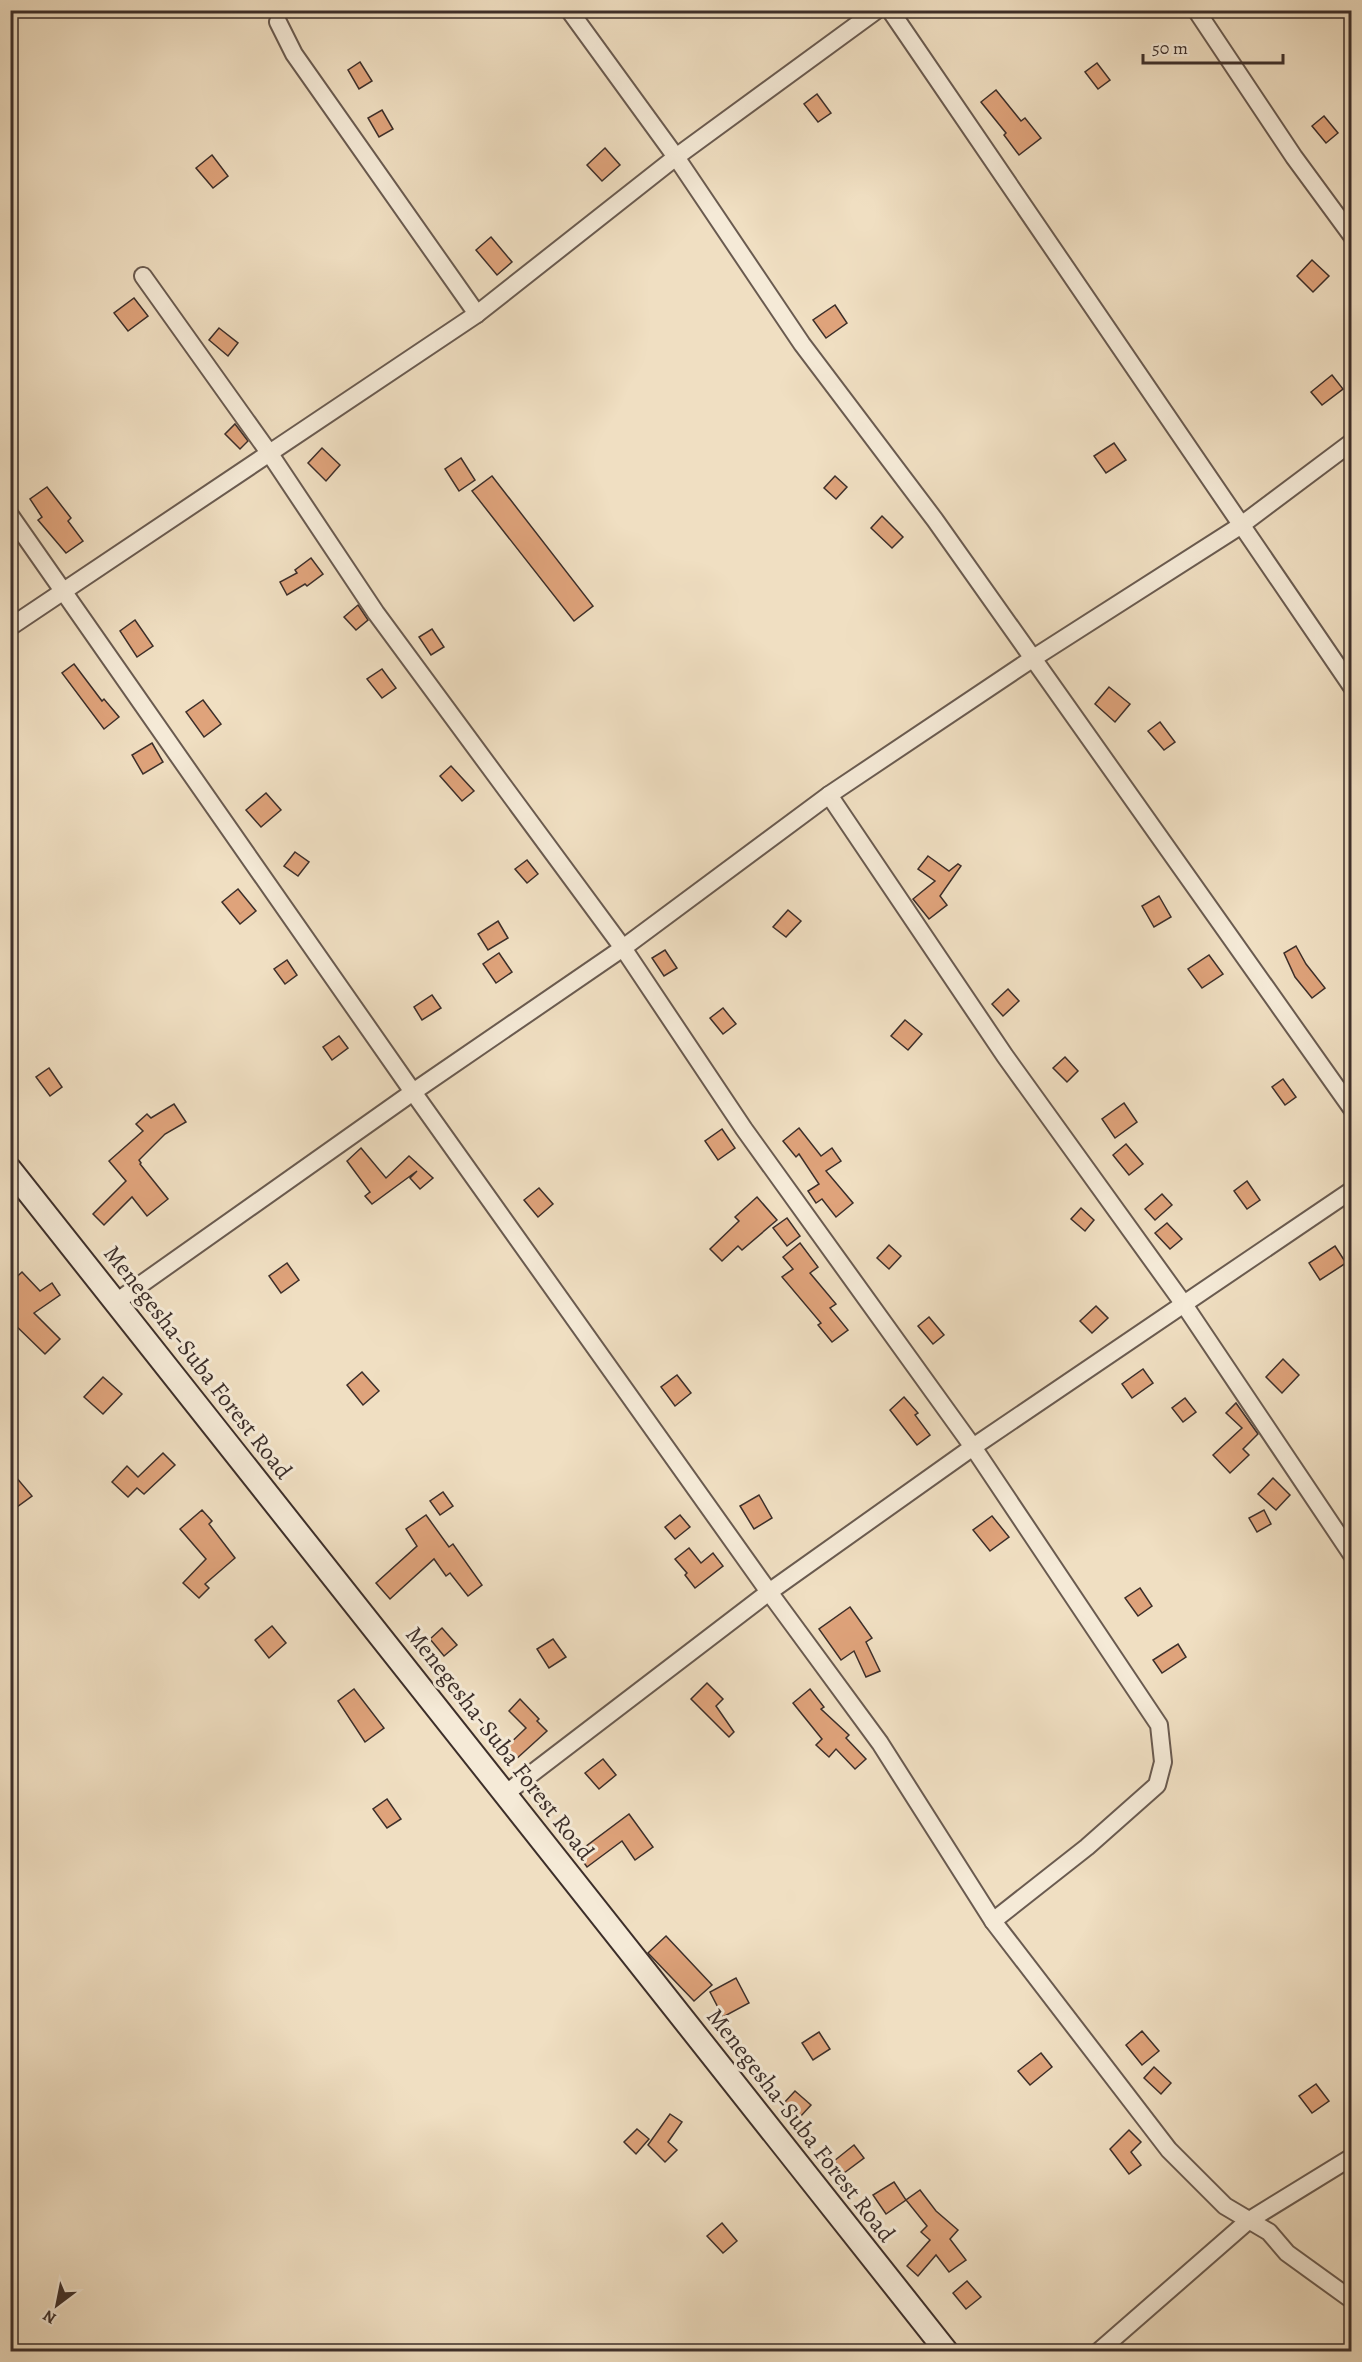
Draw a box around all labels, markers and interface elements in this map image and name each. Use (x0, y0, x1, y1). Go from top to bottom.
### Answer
scale bar (1143, 27, 1282, 65)
text: 50 m (1152, 36, 1188, 60)
street label: Menegesha-Suba Forest Road (96, 1238, 300, 1486)
street label: Menegesha-Suba Forest Road (398, 1619, 602, 1867)
street label: Menegesha-Suba Forest Road (699, 2001, 903, 2249)
north arrow (27, 2275, 87, 2335)
text: N (39, 2304, 60, 2329)

